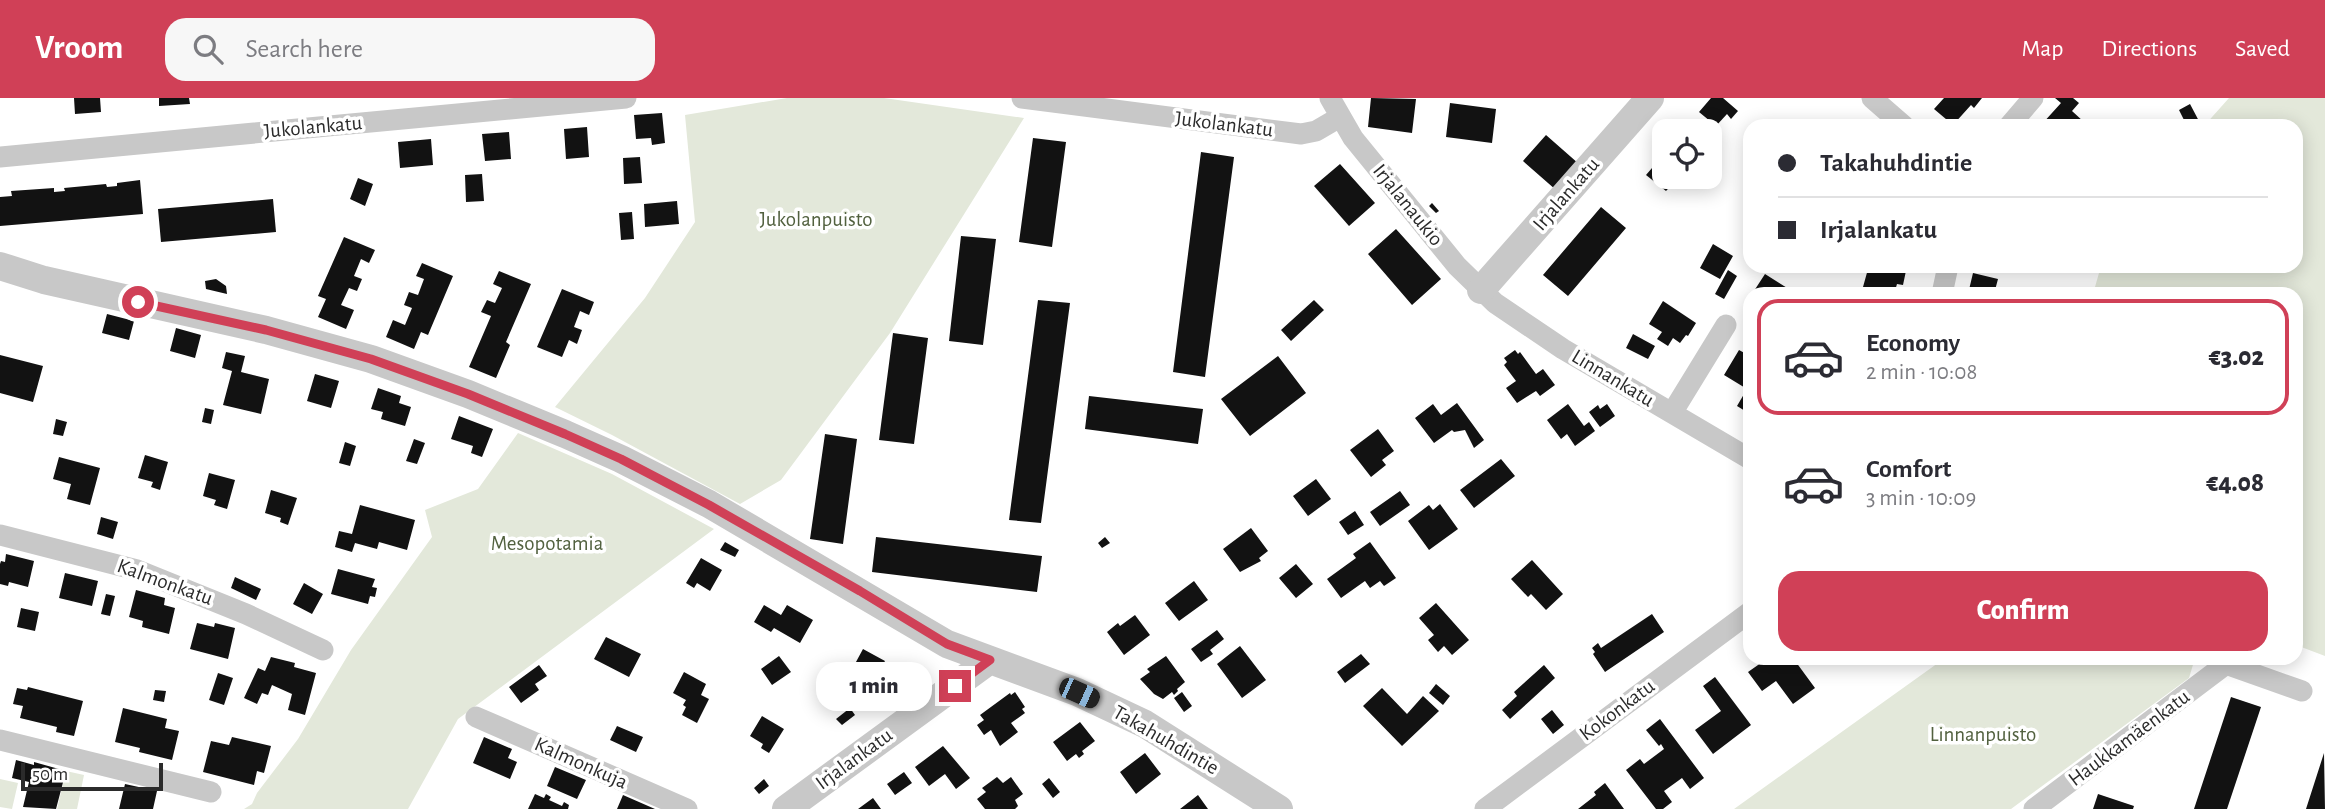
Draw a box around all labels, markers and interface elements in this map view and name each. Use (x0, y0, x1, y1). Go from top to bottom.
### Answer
search box (165, 18, 655, 81)
icon: search (189, 30, 227, 68)
text: Vroom (35, 32, 123, 65)
text: Search here (245, 36, 363, 62)
text: Map (2021, 37, 2063, 61)
text: Directions (2101, 37, 2197, 61)
text: Saved (2235, 37, 2290, 61)
street label: Jukolankatu (1174, 108, 1274, 140)
street label: Jukolankatu (263, 112, 363, 142)
map controls (1652, 119, 1722, 189)
button: locate (1652, 119, 1722, 189)
text: Takahuhdintie (1820, 150, 1972, 176)
street label: Irjalankatu (1529, 153, 1603, 235)
street label: Irjalanaukio (1369, 160, 1447, 250)
park label: Jukolanpuisto (759, 209, 873, 230)
text: Irjalankatu (1820, 217, 1937, 243)
route start (122, 286, 154, 318)
icon: car (1782, 326, 1845, 389)
text: Economy (1866, 330, 1960, 356)
text: €3.02 (2209, 344, 2264, 370)
street label: Linnankatu (1568, 345, 1658, 411)
text: 2 min · 10:08 (1866, 361, 1977, 384)
icon: car (1782, 452, 1845, 515)
text: Comfort (1866, 456, 1951, 482)
text: €4.08 (2206, 470, 2264, 496)
text: 3 min · 10:09 (1866, 487, 1976, 510)
park label: Mesopotamia (491, 533, 604, 554)
street label: Kalmonkatu (114, 555, 216, 609)
button: Confirm (1778, 571, 2268, 651)
callout: 1 min (815, 662, 930, 710)
route end (939, 670, 971, 702)
text: 1 min (850, 675, 898, 698)
car (1056, 675, 1103, 711)
street label: Kokonkatu (1576, 675, 1659, 745)
street label: Haukkamäenkatu (2064, 686, 2194, 790)
street label: Takahuhdintie (1110, 701, 1222, 779)
street label: Irjalankatu (812, 724, 897, 794)
park label: Linnanpuisto (1930, 724, 2036, 745)
street label: Kalmonkuja (531, 733, 631, 793)
scale bar (21, 760, 163, 792)
text: 50 m (32, 765, 68, 784)

